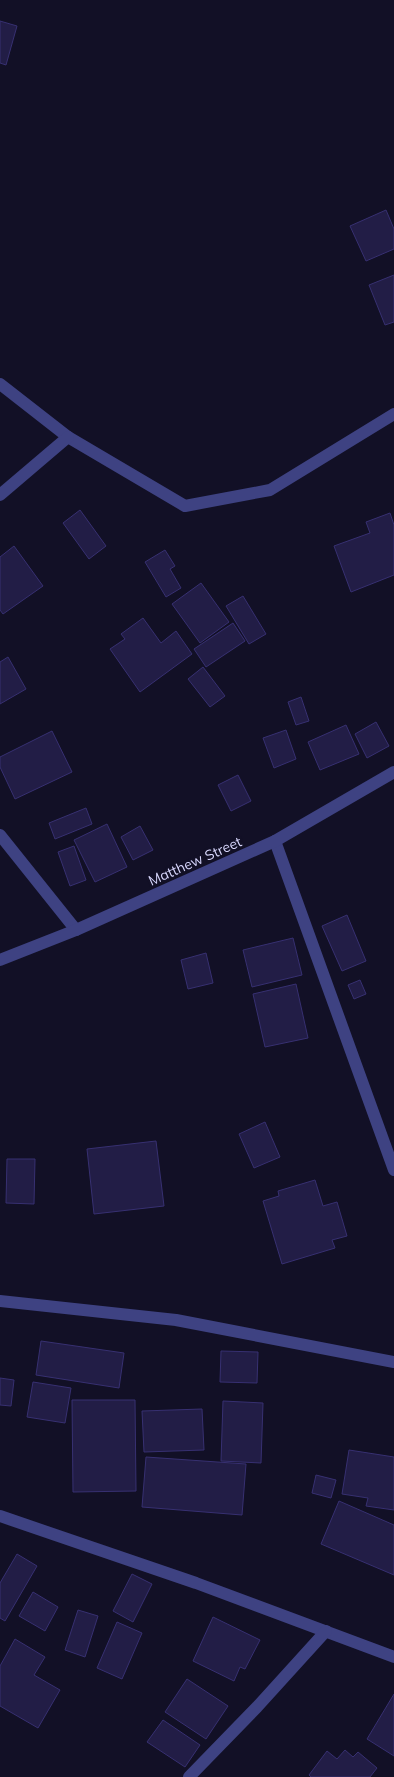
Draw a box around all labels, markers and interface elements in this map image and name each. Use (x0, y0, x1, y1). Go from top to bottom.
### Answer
street label: Matthew Street (146, 832, 245, 890)

